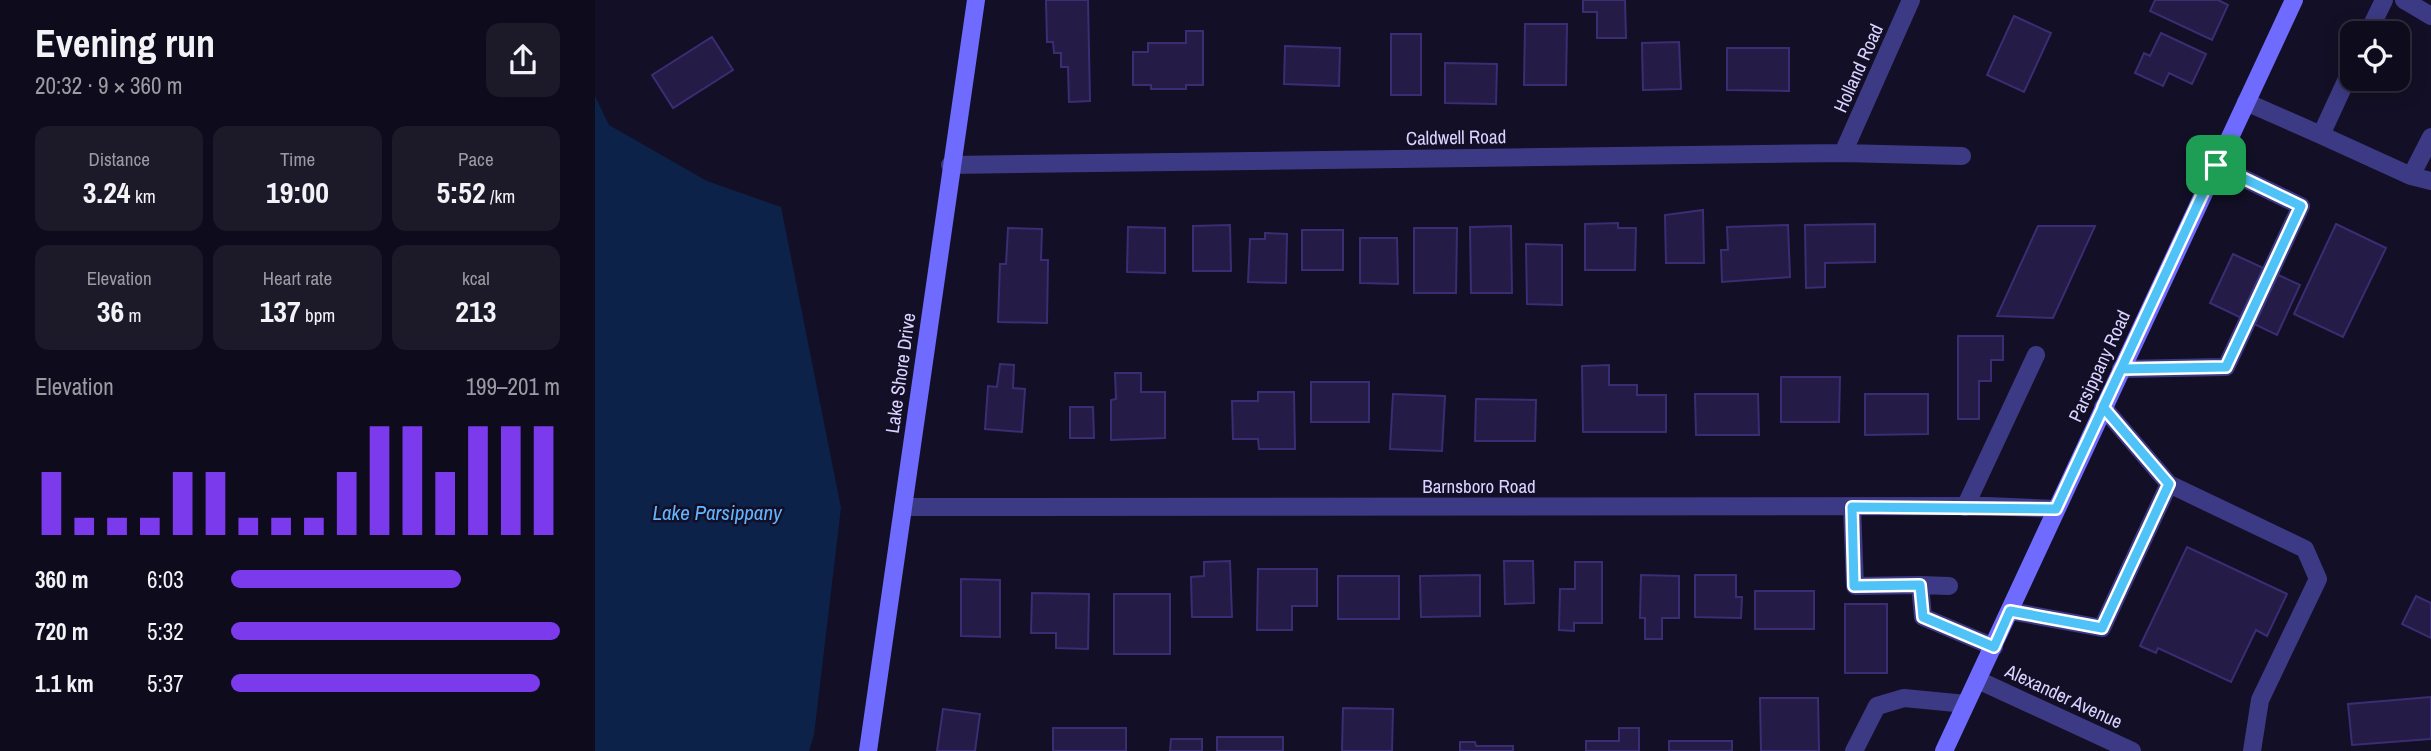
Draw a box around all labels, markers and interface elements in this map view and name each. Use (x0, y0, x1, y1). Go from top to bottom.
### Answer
text: Evening run (35, 18, 215, 69)
street label: Holland Road (1827, 20, 1889, 116)
map controls (2340, 21, 2410, 91)
button: locate (2340, 21, 2410, 91)
button: share (486, 23, 560, 97)
text: 20:32 · 9 × 360 m (35, 70, 182, 101)
street label: Caldwell Road (1406, 123, 1506, 151)
pin (2186, 135, 2246, 195)
text: Distance (88, 146, 150, 172)
text: Time (280, 146, 315, 172)
text: Pace (458, 146, 494, 172)
icon: arrive (2197, 146, 2235, 184)
text: 3.24 (83, 172, 131, 212)
text: 19:00 (266, 172, 329, 212)
text: 5:52 (436, 172, 486, 212)
text: km (131, 183, 156, 209)
text: /km (486, 183, 515, 209)
text: Elevation (87, 265, 152, 291)
text: Heart rate (263, 265, 332, 291)
text: kcal (462, 265, 490, 291)
text: 36 (97, 291, 124, 331)
text: 137 (260, 291, 301, 331)
text: 213 (455, 291, 496, 331)
text: m (124, 302, 142, 328)
text: bpm (301, 302, 335, 328)
street label: Parsippany Road (2062, 306, 2136, 426)
street label: Lake Shore Drive (879, 311, 921, 435)
text: Elevation (35, 371, 114, 402)
text: 199–201 m (466, 371, 560, 402)
street label: Barnsboro Road (1422, 473, 1536, 499)
water label: Lake Parsippany (652, 498, 783, 527)
text: 360 m (35, 564, 88, 595)
text: 6:03 (147, 564, 184, 595)
text: 720 m (35, 616, 88, 647)
text: 5:32 (147, 616, 184, 647)
street label: Alexander Avenue (2000, 657, 2127, 734)
text: 1.1 km (35, 668, 94, 699)
text: 5:37 (147, 668, 184, 699)

